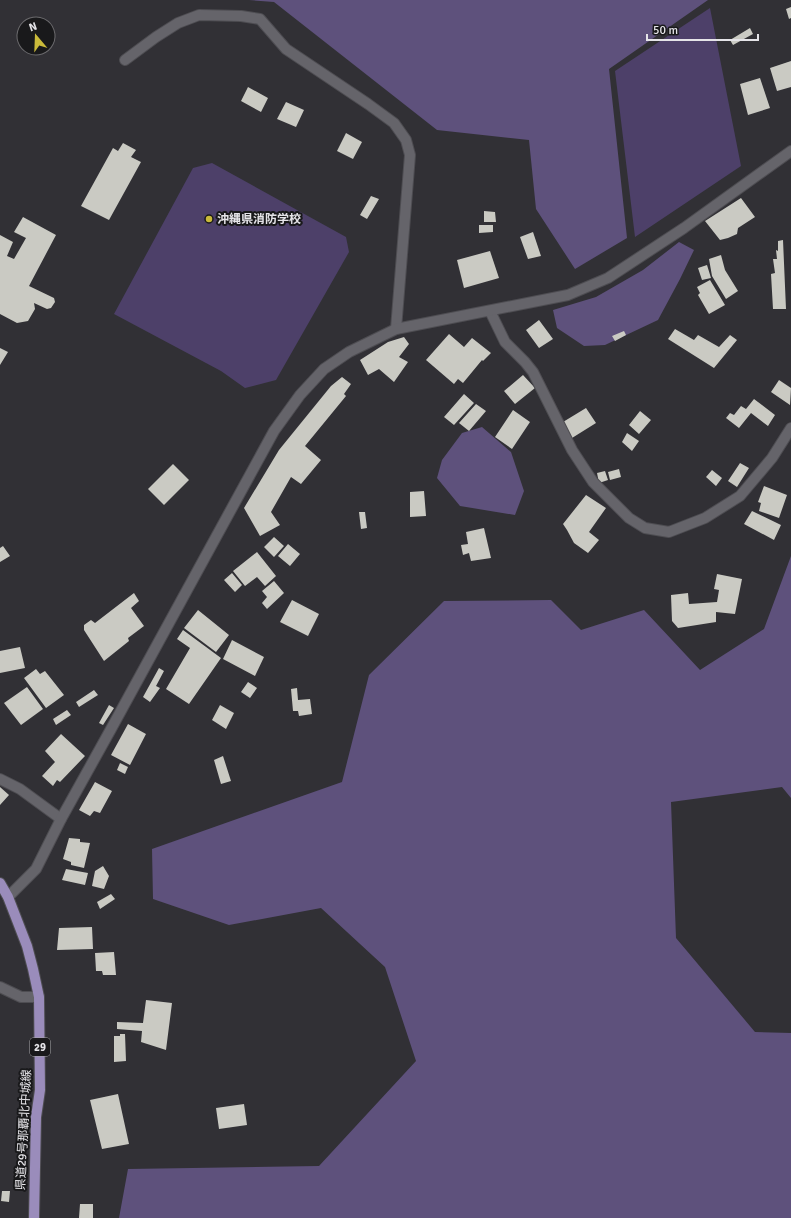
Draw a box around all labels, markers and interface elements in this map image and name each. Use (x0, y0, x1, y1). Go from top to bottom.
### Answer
north arrow (16, 16, 56, 56)
scale bar (647, 16, 758, 42)
text: N (27, 20, 39, 34)
text: 50 m (653, 23, 678, 38)
place label: 沖縄県消防学校 (217, 212, 301, 227)
marker: 沖縄県消防学校 (204, 214, 214, 224)
road number: 29 (30, 1038, 50, 1056)
street label: 県道29号那覇北中城線 (13, 1069, 35, 1191)

